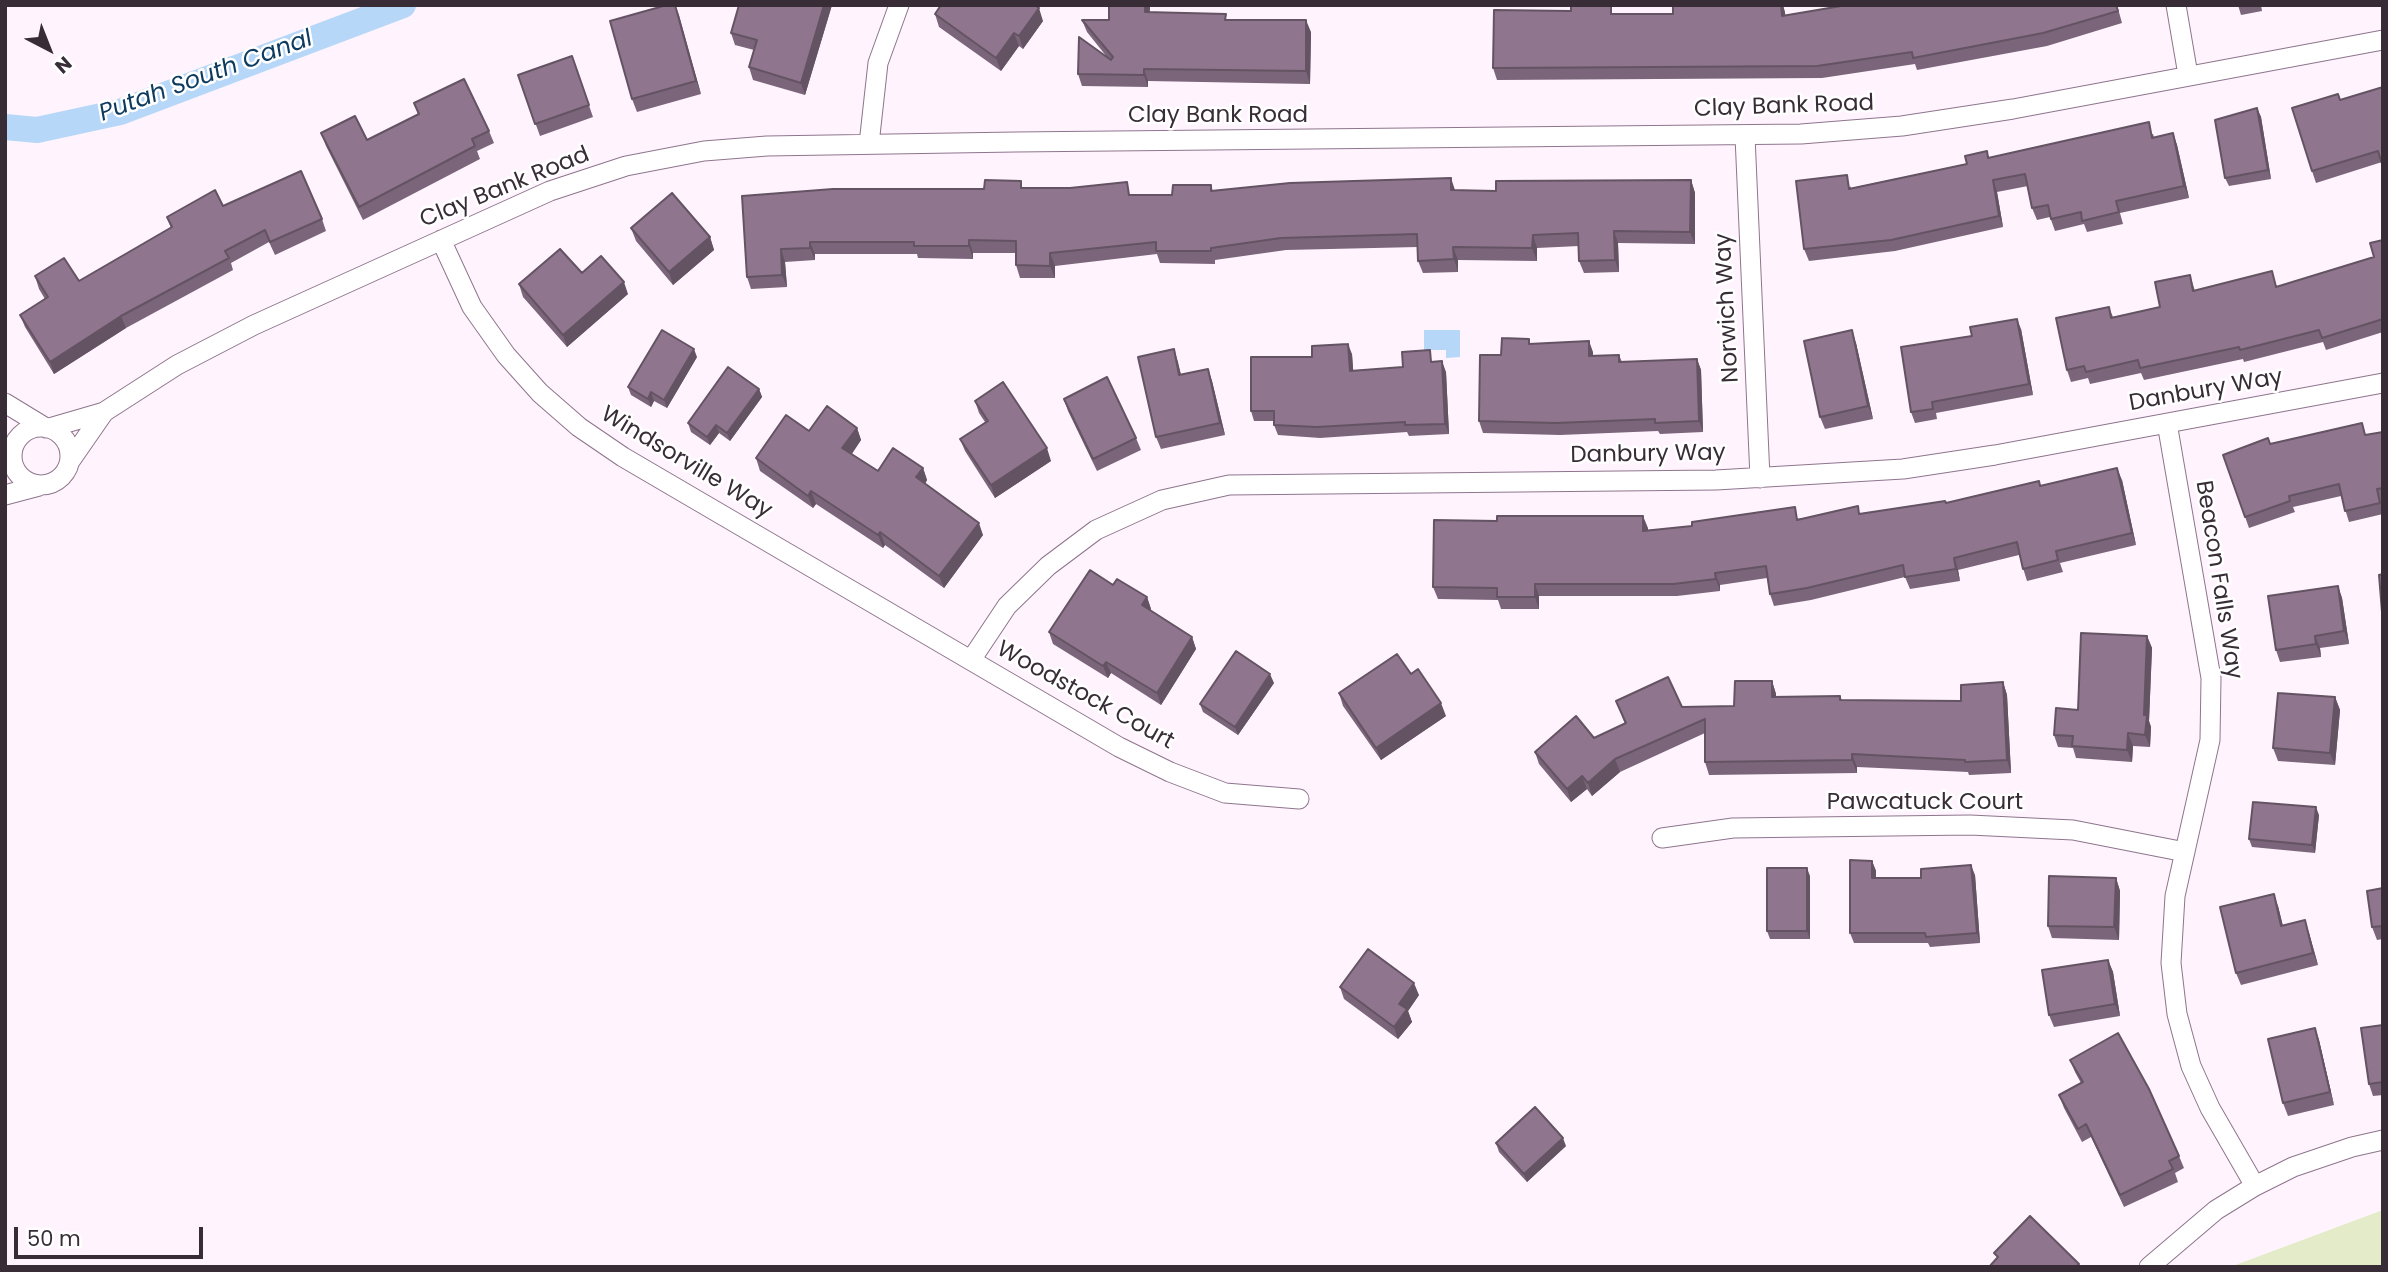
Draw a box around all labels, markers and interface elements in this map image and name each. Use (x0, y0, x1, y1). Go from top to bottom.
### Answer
north arrow (14, 14, 84, 84)
water label: Putah South Canal (95, 25, 317, 129)
text: N (49, 50, 78, 80)
street label: Clay Bank Road (1693, 90, 1875, 124)
street label: Clay Bank Road (1128, 102, 1308, 130)
street label: Clay Bank Road (416, 141, 594, 235)
street label: Norwich Way (1710, 233, 1746, 383)
street label: Danbury Way (2127, 364, 2285, 418)
street label: Windsorville Way (595, 401, 777, 525)
street label: Danbury Way (1570, 440, 1726, 470)
street label: Beacon Falls Way (2189, 479, 2247, 681)
street label: Woodstock Court (991, 636, 1179, 756)
street label: Pawcatuck Court (1827, 789, 2023, 817)
scale bar (18, 1212, 206, 1256)
text: 50 m (27, 1224, 81, 1253)

